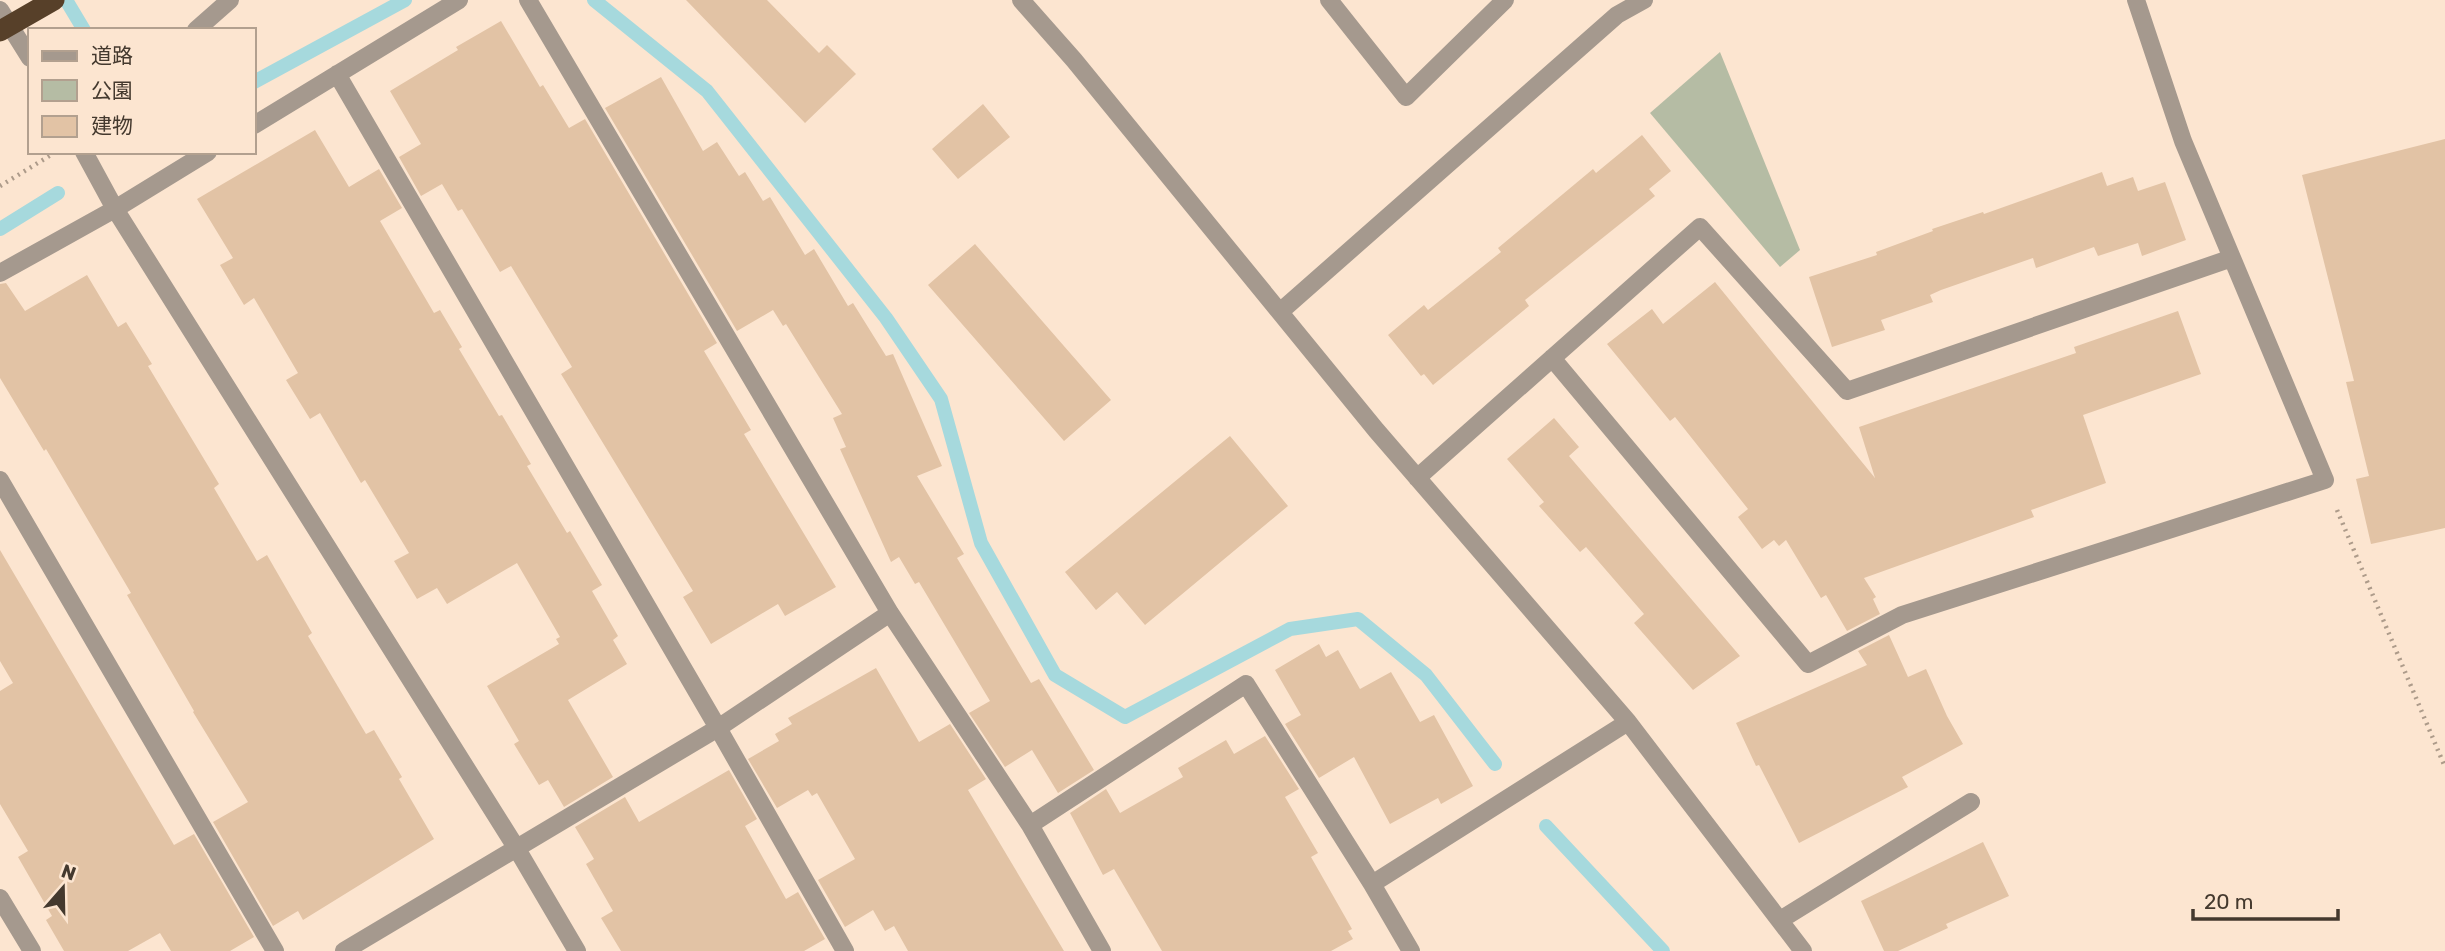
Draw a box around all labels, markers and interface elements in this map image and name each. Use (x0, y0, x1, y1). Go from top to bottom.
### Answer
legend (28, 28, 256, 154)
text: 道路 (91, 43, 133, 68)
text: 公園 (91, 78, 133, 103)
text: 建物 (91, 113, 133, 138)
north arrow (28, 853, 98, 923)
text: N (58, 859, 79, 886)
scale bar (2193, 878, 2338, 922)
text: 20 m (2204, 889, 2253, 914)

